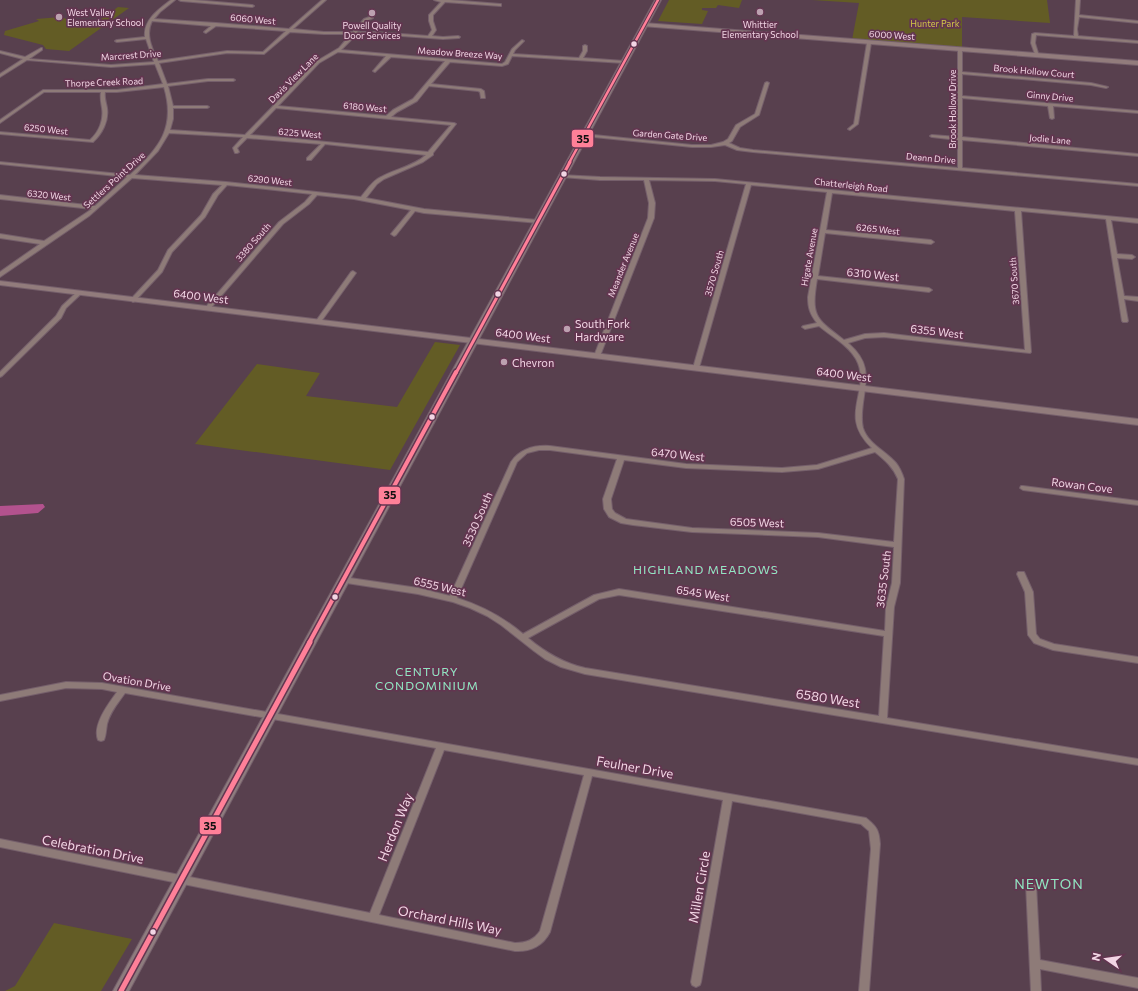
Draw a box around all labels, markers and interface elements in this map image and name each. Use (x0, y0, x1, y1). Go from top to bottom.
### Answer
place label: West Valley Elementary School (67, 7, 143, 28)
marker: Whittier Elementary School (755, 7, 765, 17)
marker: Powell Quality Door Services (367, 8, 377, 18)
marker: West Valley Elementary School (54, 12, 64, 22)
street label: 6060 West (230, 12, 276, 26)
park label: Hunter Park (910, 18, 960, 29)
place label: Whittier Elementary School (722, 19, 798, 40)
place label: Powell Quality Door Services (343, 20, 402, 41)
street label: 6000 West (869, 28, 916, 42)
unlabelled marker (629, 39, 639, 49)
street label: Meadow Breeze Way (417, 45, 503, 61)
street label: Marcrest Drive (100, 47, 162, 63)
street label: Davis View Lane (266, 51, 320, 105)
street label: Brook Hollow Court (993, 62, 1075, 80)
street label: Brook Hollow Drive (947, 69, 958, 149)
street label: Thorpe Creek Road (65, 75, 143, 89)
street label: Ginny Drive (1026, 88, 1074, 104)
street label: 6180 West (343, 100, 387, 114)
street label: 6250 West (23, 121, 69, 137)
street label: 6225 West (278, 126, 322, 140)
street label: Garden Gate Drive (632, 127, 708, 143)
line badge: 35 (571, 129, 594, 148)
text: 35 (577, 132, 589, 145)
street label: Jodie Lane (1029, 132, 1072, 146)
street label: Settlers Point Drive (81, 149, 147, 211)
street label: Deann Drive (906, 150, 957, 166)
unlabelled marker (559, 169, 569, 179)
street label: 6290 West (247, 172, 293, 188)
street label: Chatterleigh Road (814, 176, 888, 194)
street label: 6320 West (26, 187, 72, 203)
street label: 3380 South (233, 220, 273, 264)
street label: 6265 West (856, 221, 901, 237)
street label: Higate Avenue (798, 227, 820, 287)
street label: Meander Avenue (605, 231, 641, 299)
street label: 3570 South (702, 249, 726, 297)
street label: 3670 South (1007, 257, 1021, 305)
street label: 6310 West (846, 265, 900, 283)
street label: 6400 West (173, 286, 230, 306)
unlabelled marker (493, 289, 503, 299)
place label: South Fork Hardware (575, 317, 630, 343)
street label: 6355 West (910, 321, 965, 341)
marker: South Fork Hardware (562, 324, 572, 334)
street label: 6400 West (495, 325, 552, 345)
place label: Chevron (512, 356, 554, 369)
marker: Chevron (499, 357, 509, 367)
street label: 6400 West (816, 364, 873, 384)
unlabelled marker (427, 412, 437, 422)
street label: 6470 West (651, 445, 706, 463)
street label: Rowan Cove (1051, 475, 1113, 495)
line badge: 35 (378, 486, 401, 505)
text: 35 (384, 488, 396, 501)
street label: 3530 South (459, 490, 495, 548)
street label: 6505 West (730, 515, 785, 529)
street label: 3635 South (873, 550, 893, 608)
district label: HIGHLAND MEADOWS (633, 562, 779, 576)
street label: 6555 West (412, 574, 468, 598)
street label: 6545 West (675, 582, 731, 604)
unlabelled marker (330, 592, 340, 602)
district label: CENTURY CONDOMINIUM (375, 664, 479, 692)
street label: Ovation Drive (102, 669, 172, 693)
street label: 6580 West (795, 685, 861, 711)
street label: Feulner Drive (595, 752, 675, 782)
street label: Herdon Way (374, 790, 416, 864)
line badge: 35 (199, 816, 222, 835)
text: 35 (204, 819, 216, 832)
street label: Celebration Drive (41, 831, 145, 867)
street label: Millen Circle (685, 850, 713, 924)
district label: NEWTON (1014, 875, 1084, 892)
street label: Orchard Hills Way (397, 902, 503, 938)
unlabelled marker (148, 927, 158, 937)
north arrow (1086, 939, 1126, 979)
text: N (1089, 951, 1103, 962)

